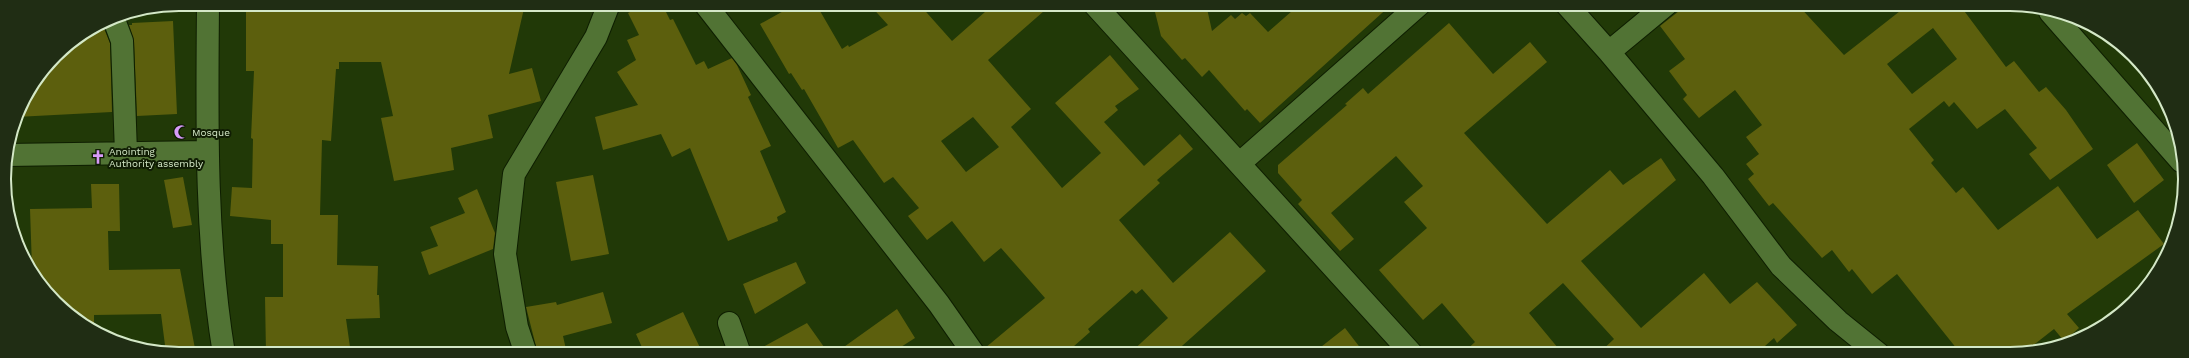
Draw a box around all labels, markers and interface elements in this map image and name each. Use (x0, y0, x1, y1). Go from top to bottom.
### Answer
mosque icon: Mosque (173, 124, 189, 140)
place label: Mosque (192, 127, 230, 138)
place label: Anointing Authority assembly (109, 146, 204, 169)
church icon: Anointing Authority assembly (90, 149, 106, 165)

